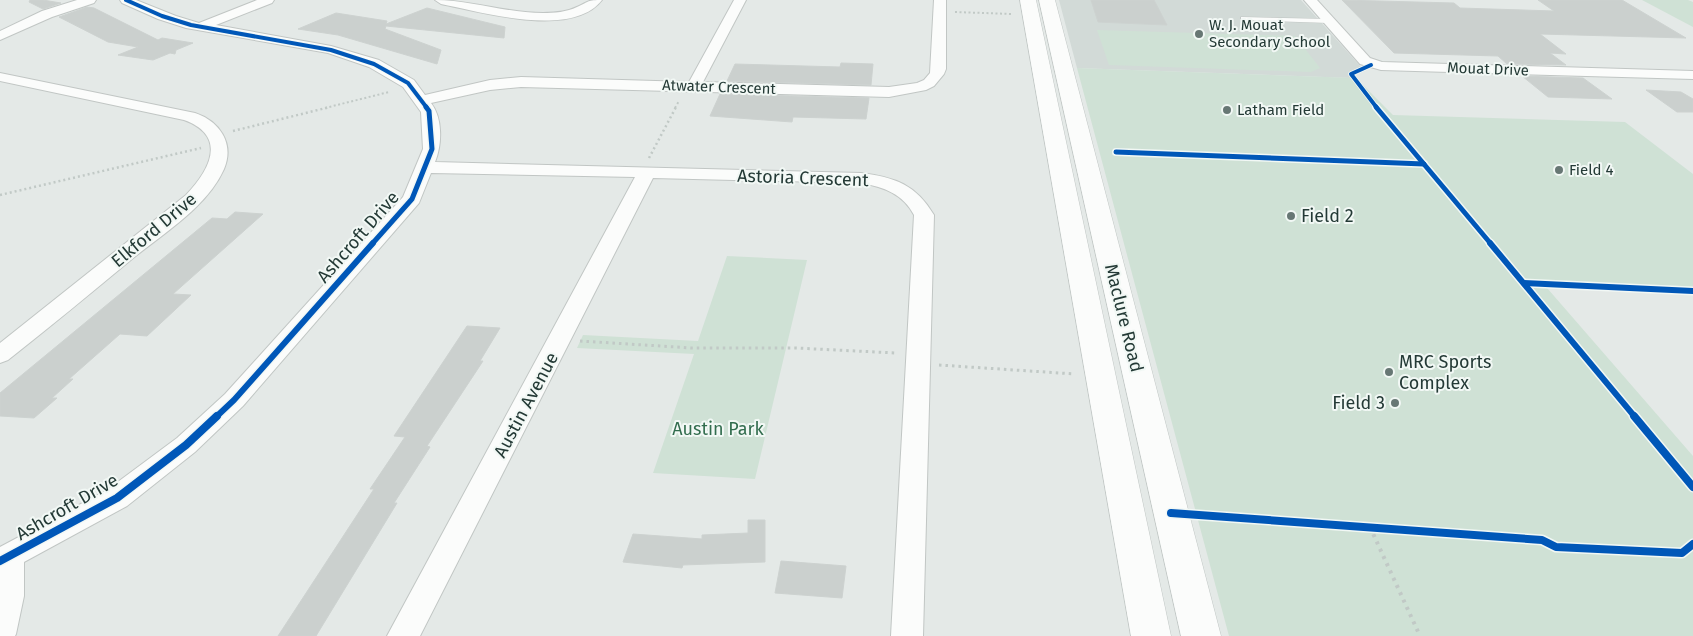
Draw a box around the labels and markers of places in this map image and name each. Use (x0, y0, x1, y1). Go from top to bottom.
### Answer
place label: W. J. Mouat Secondary School (1209, 16, 1331, 51)
marker: W. J. Mouat Secondary School (1193, 28, 1205, 40)
place label: Latham Field (1237, 101, 1324, 119)
marker: Latham Field (1221, 104, 1233, 116)
place label: Field 4 (1569, 161, 1614, 179)
marker: Field 4 (1553, 164, 1565, 176)
place label: Field 2 (1301, 205, 1354, 227)
marker: Field 2 (1285, 210, 1297, 222)
place label: MRC Sports Complex (1399, 351, 1491, 394)
marker: MRC Sports Complex (1383, 366, 1395, 378)
place label: Field 3 (1332, 392, 1385, 414)
marker: Field 3 (1389, 397, 1401, 409)

